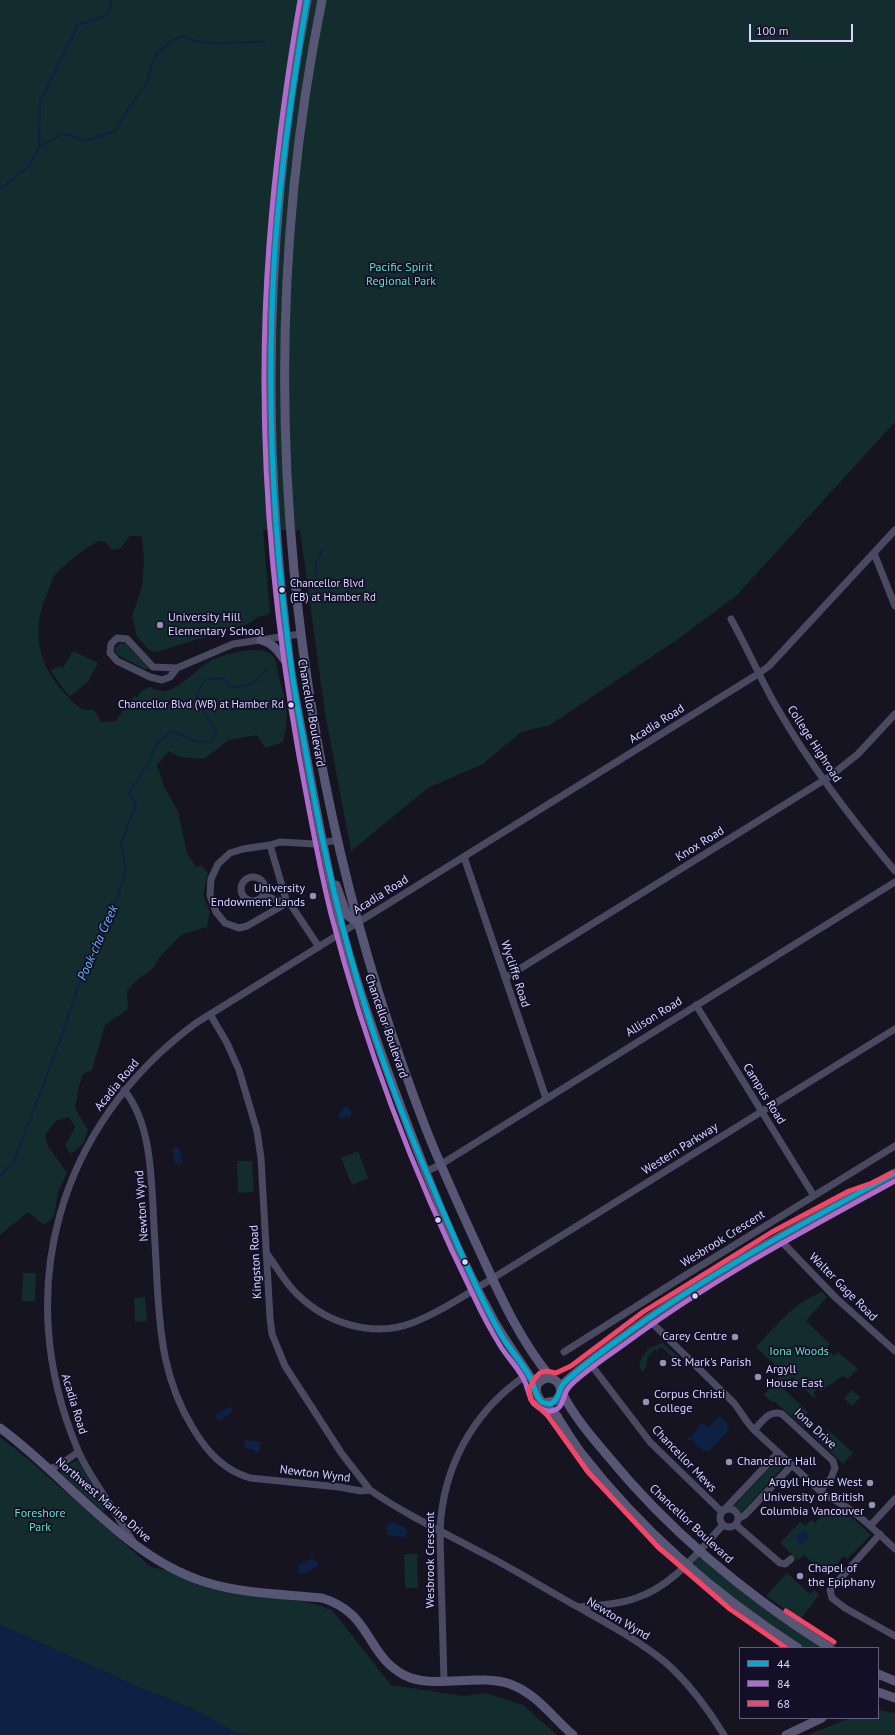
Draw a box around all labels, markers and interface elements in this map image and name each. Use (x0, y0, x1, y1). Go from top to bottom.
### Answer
scale bar (751, 16, 855, 42)
text: 100 m (756, 23, 789, 38)
park label: Pacific Spirit Regional Park (366, 261, 436, 289)
place label: Chancellor Blvd (EB) at Hamber Rd (290, 577, 376, 603)
marker: Chancellor Blvd (EB) at Hamber Rd (277, 585, 287, 595)
place label: University Hill Elementary School (168, 611, 264, 639)
marker: University Hill Elementary School (155, 620, 165, 630)
street label: Chancellor Boulevard (294, 658, 328, 768)
place label: Chancellor Blvd (WB) at Hamber Rd (118, 698, 284, 712)
marker: Chancellor Blvd (WB) at Hamber Rd (286, 700, 296, 710)
street label: Acadia Road (627, 701, 687, 747)
street label: College Highroad (784, 703, 844, 785)
street label: Knox Road (673, 823, 727, 865)
street label: Acadia Road (351, 872, 411, 918)
place label: University Endowment Lands (211, 882, 305, 910)
marker: University Endowment Lands (308, 891, 318, 901)
water label: Pook-cha Creek (74, 903, 122, 983)
street label: Wycliffe Road (497, 939, 533, 1009)
street label: Chancellor Boulevard (361, 972, 411, 1080)
street label: Allison Road (623, 994, 685, 1040)
street label: Acadia Road (92, 1056, 142, 1114)
street label: Campus Road (740, 1061, 788, 1127)
street label: Western Parkway (639, 1120, 721, 1178)
street label: Newton Wynd (132, 1170, 152, 1242)
street label: Wesbrook Crescent (678, 1207, 768, 1271)
unlabelled marker (433, 1215, 443, 1225)
street label: Kingston Road (247, 1225, 265, 1299)
street label: Walter Gage Road (806, 1250, 880, 1324)
unlabelled marker (460, 1257, 470, 1267)
unlabelled marker (690, 1291, 700, 1301)
place label: Carey Centre (662, 1330, 727, 1344)
marker: Carey Centre (730, 1332, 740, 1342)
park label: Iona Woods (769, 1345, 829, 1359)
place label: St Mark's Parish (671, 1356, 751, 1370)
marker: St Mark's Parish (658, 1358, 668, 1368)
place label: Argyll House East (766, 1363, 823, 1391)
street label: Acadia Road (58, 1372, 90, 1436)
marker: Argyll House East (753, 1372, 763, 1382)
place label: Corpus Christi College (654, 1388, 725, 1416)
marker: Corpus Christi College (641, 1397, 651, 1407)
street label: Iona Drive (791, 1406, 839, 1452)
street label: Chancellor Mews (649, 1423, 719, 1495)
street label: Northwest Marine Drive (52, 1454, 154, 1546)
place label: Chancellor Hall (737, 1455, 816, 1469)
marker: Chancellor Hall (724, 1457, 734, 1467)
street label: Newton Wynd (279, 1463, 351, 1485)
place label: Argyll House West (769, 1476, 862, 1490)
marker: Argyll House West (865, 1478, 875, 1488)
street label: Chancellor Boulevard (646, 1481, 736, 1567)
place label: University of British Columbia Vancouver (760, 1491, 864, 1519)
marker: University of British Columbia Vancouver (867, 1500, 877, 1510)
park label: Foreshore Park (14, 1507, 66, 1535)
street label: Wesbrook Crescent (424, 1512, 438, 1608)
place label: Chapel of the Epiphany (808, 1562, 875, 1590)
marker: Chapel of the Epiphany (795, 1571, 805, 1581)
street label: Newton Wynd (584, 1594, 652, 1644)
legend (739, 1647, 879, 1719)
text: 44 (777, 1656, 790, 1671)
text: 84 (777, 1676, 790, 1691)
text: 68 (777, 1696, 790, 1711)

